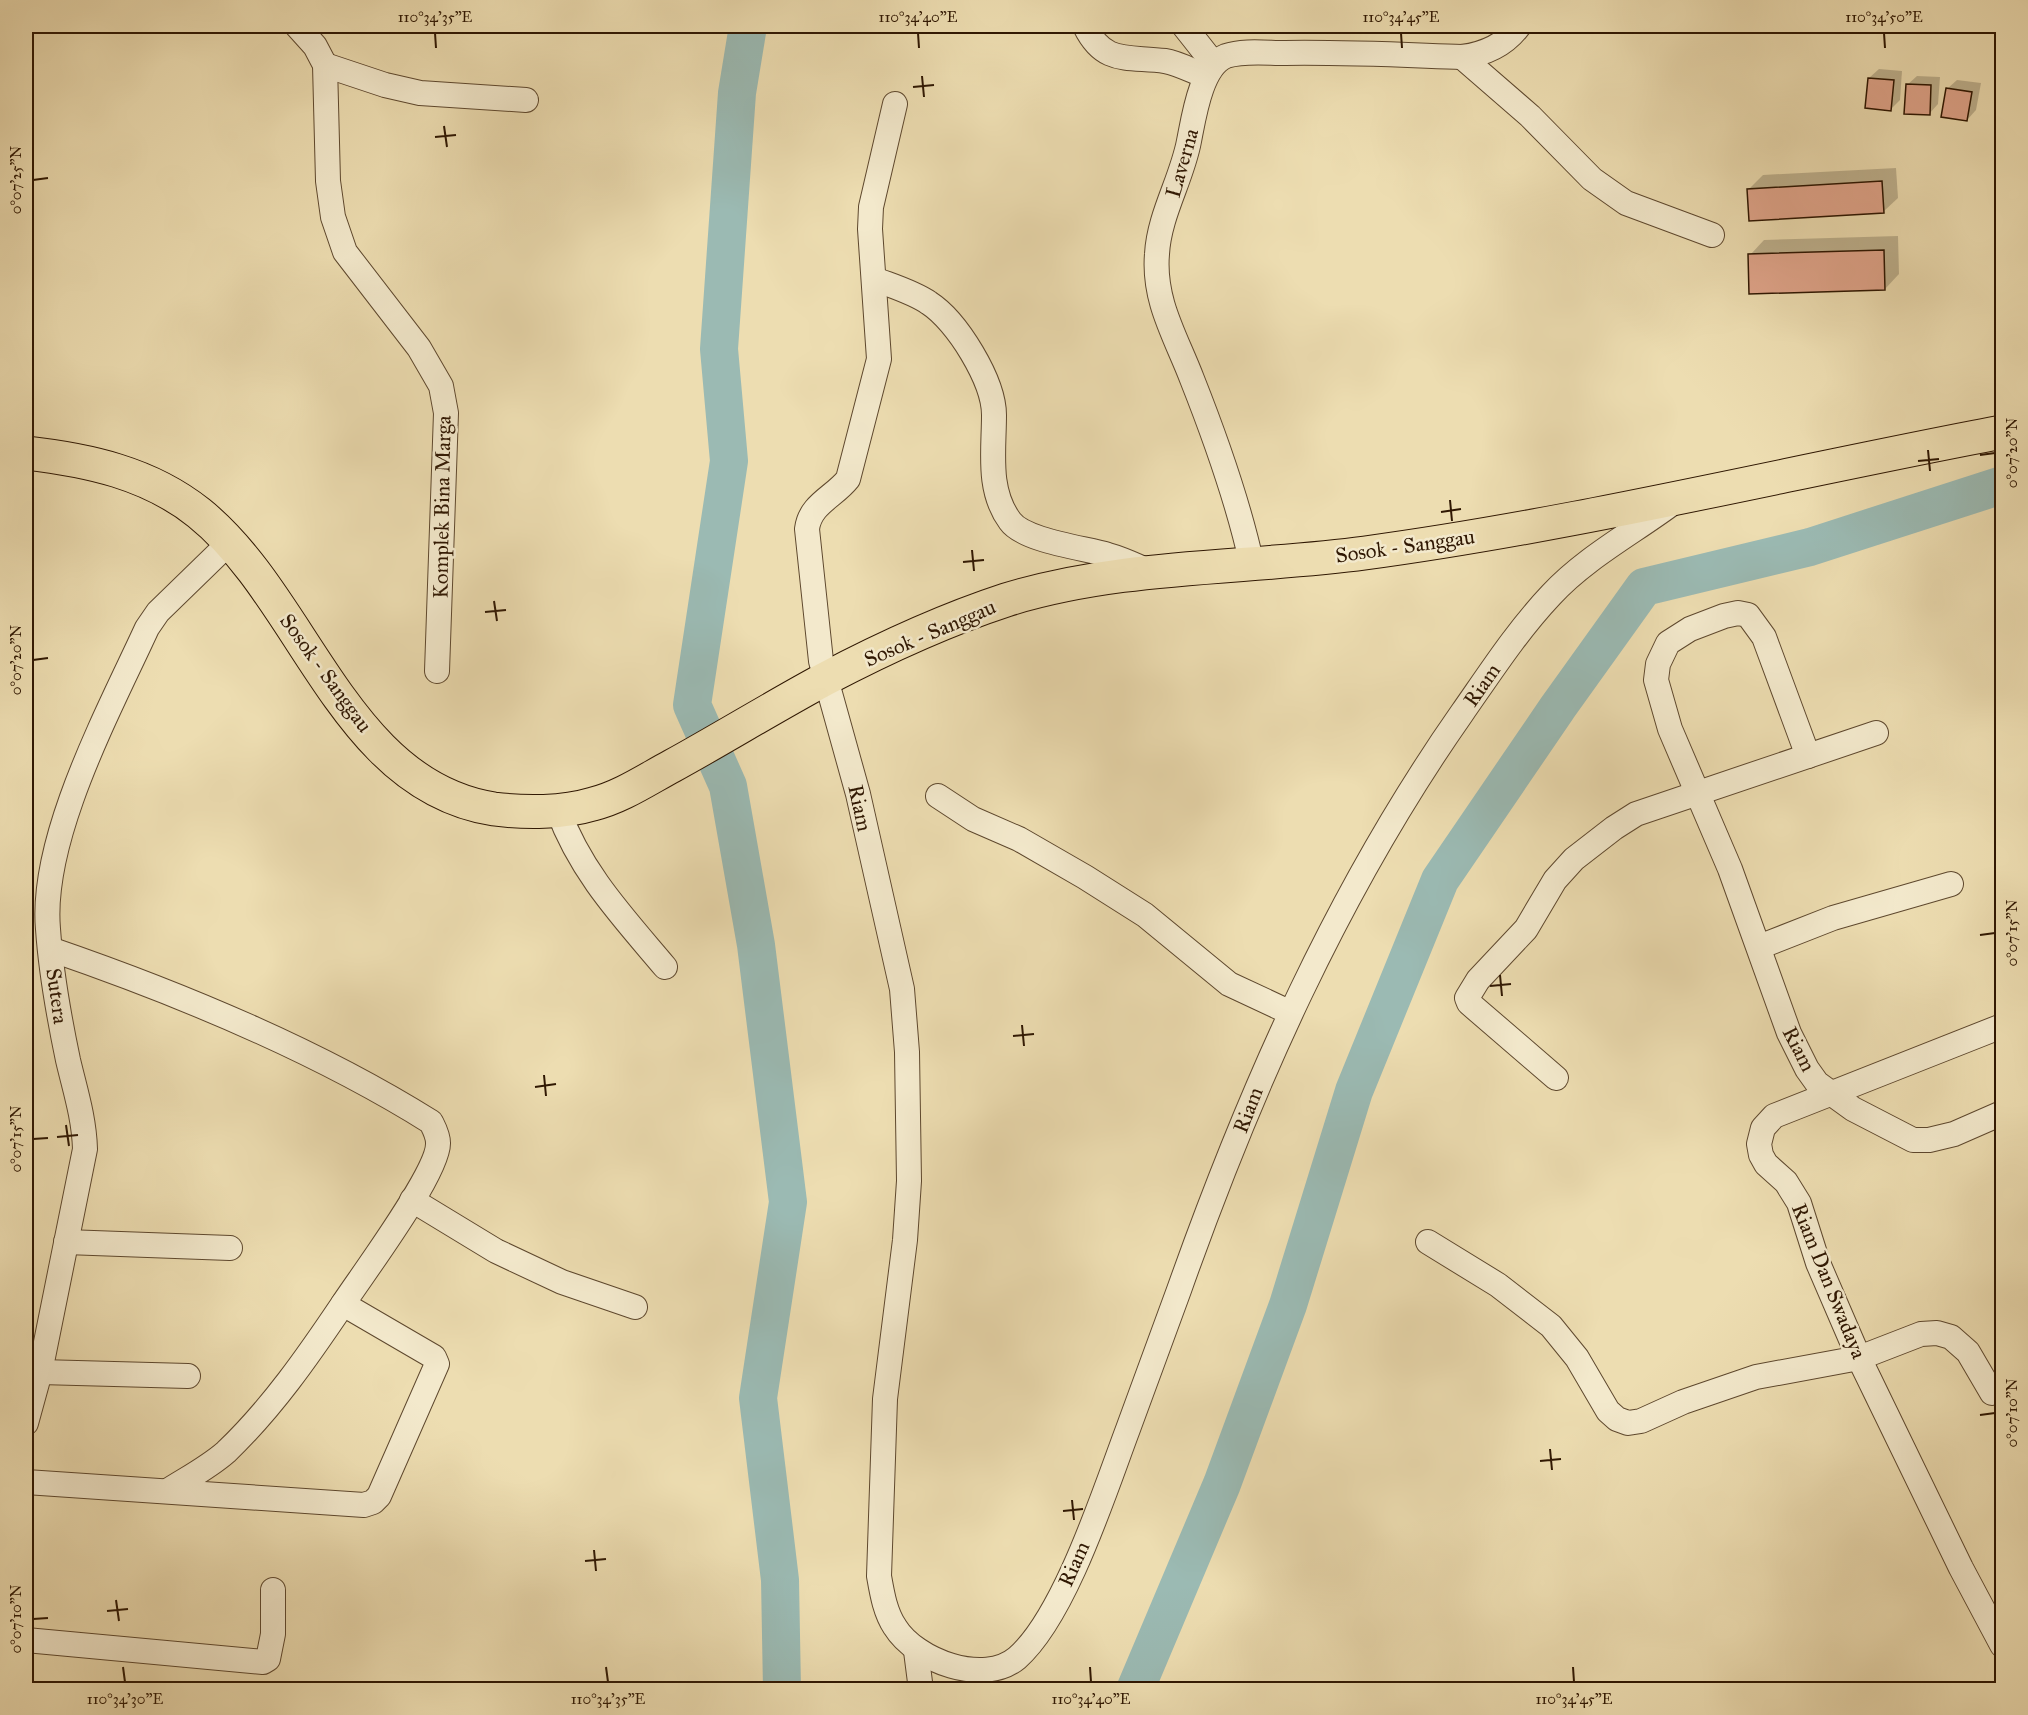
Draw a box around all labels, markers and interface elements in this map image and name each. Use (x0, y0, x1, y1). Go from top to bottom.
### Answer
text: 110°34'35"E (398, 8, 473, 26)
text: 110°34'40"E (879, 8, 958, 26)
text: 110°34'45"E (1362, 8, 1440, 26)
text: 110°34'50"E (1845, 8, 1923, 26)
street label: Laverna (1160, 125, 1204, 201)
text: 0°07'25"N (7, 145, 25, 214)
street label: Komplek Bina Marga (427, 415, 457, 599)
text: 0°07'20"N (2003, 417, 2021, 488)
street label: Sosok - Sanggau (1334, 523, 1476, 569)
street label: Sosok - Sanggau (860, 594, 1000, 672)
street label: Sosok - Sanggau (274, 609, 378, 737)
text: 0°07'20"N (7, 624, 25, 695)
street label: Riam (1458, 658, 1506, 712)
street label: Riam (842, 782, 878, 834)
text: 0°07'15"N (2003, 899, 2021, 967)
street label: Sutera (40, 966, 74, 1026)
street label: Riam (1777, 1022, 1821, 1076)
street label: Riam (1227, 1083, 1269, 1137)
text: 0°07'15"N (7, 1105, 25, 1173)
street label: Riam Dan Swadaya (1786, 1200, 1872, 1363)
text: 0°07'10"N (2003, 1378, 2021, 1447)
street label: Riam (1053, 1537, 1096, 1591)
text: 0°07'10"N (7, 1584, 25, 1653)
text: 110°34'30"E (87, 1690, 163, 1708)
text: 110°34'35"E (571, 1690, 646, 1708)
text: 110°34'40"E (1052, 1690, 1131, 1708)
text: 110°34'45"E (1535, 1690, 1613, 1708)

